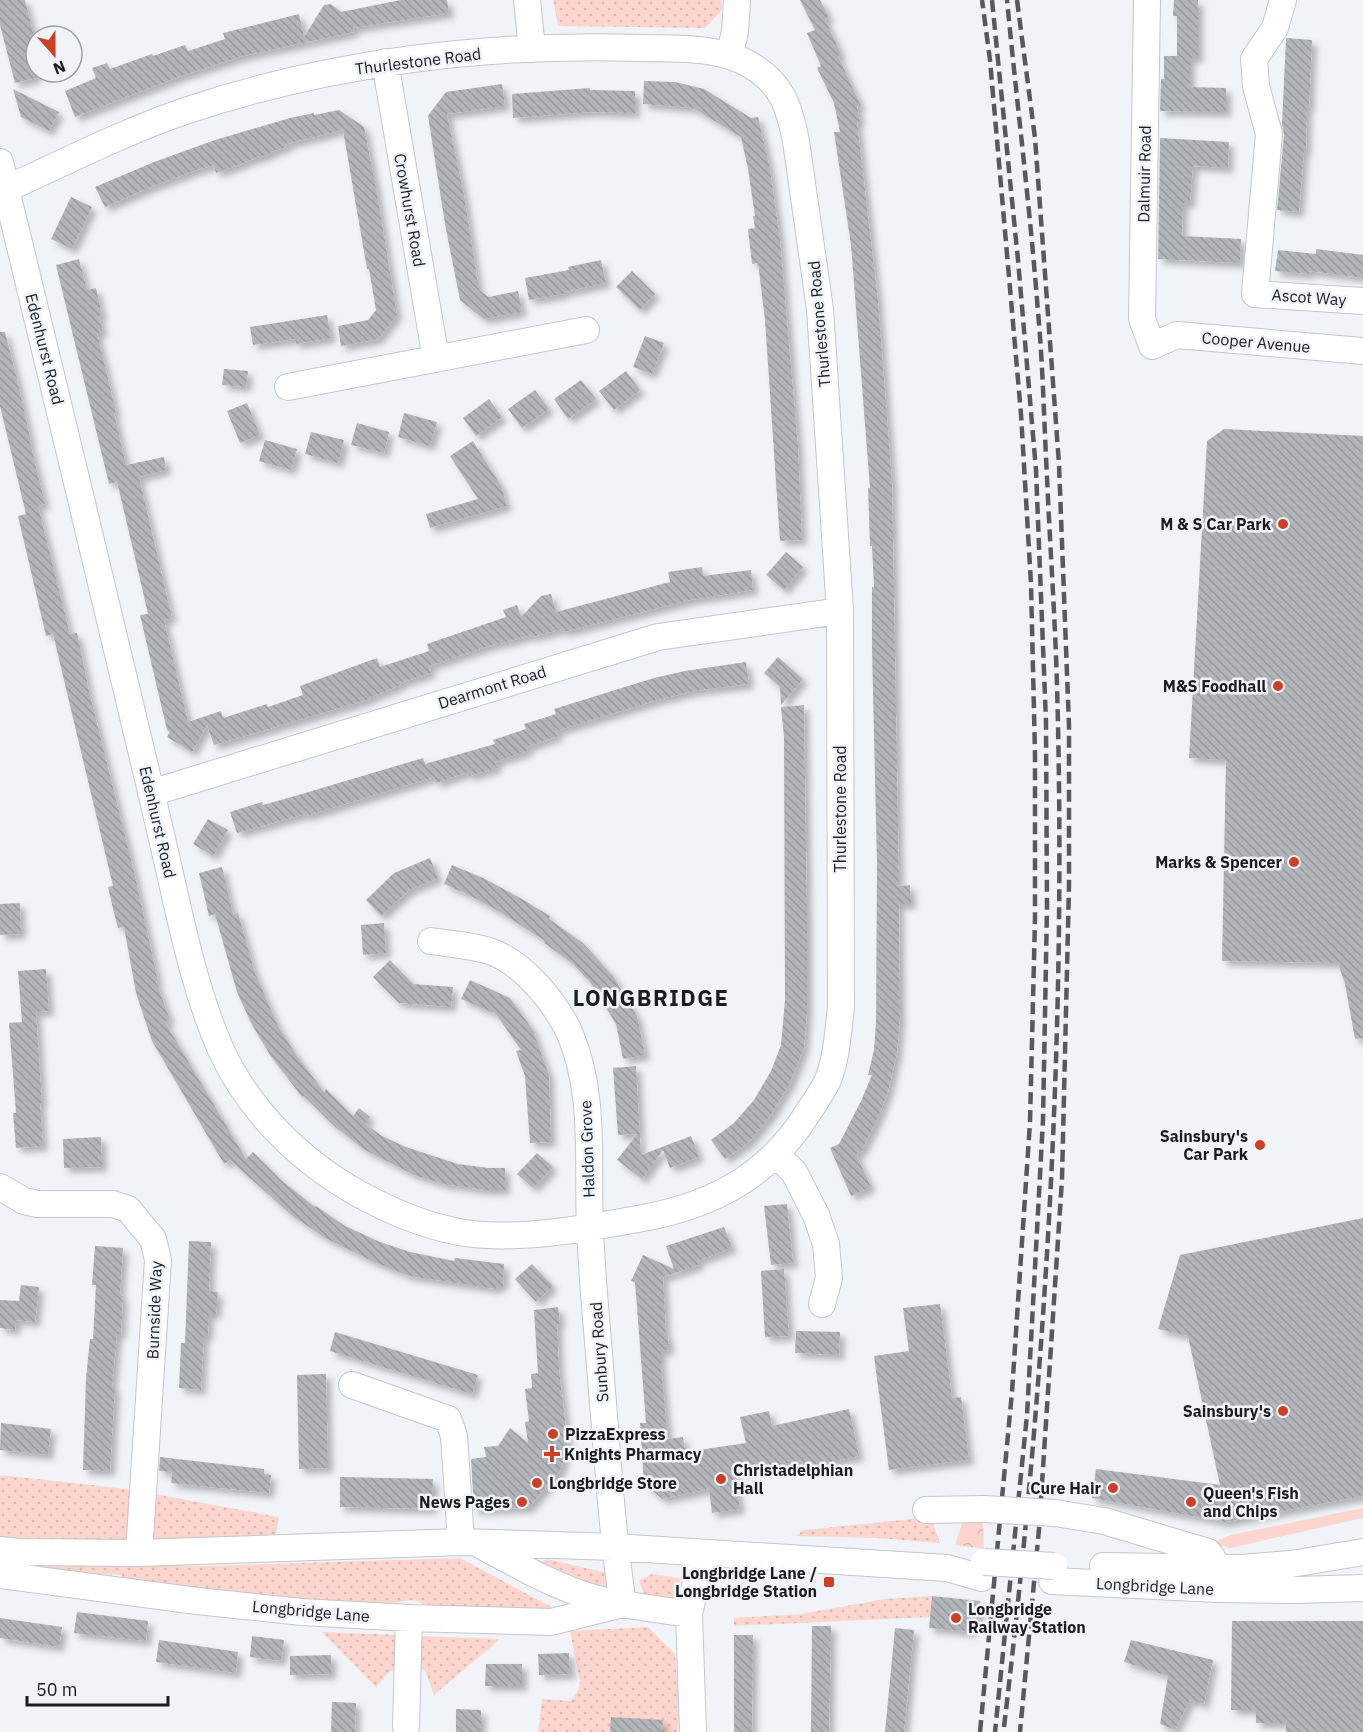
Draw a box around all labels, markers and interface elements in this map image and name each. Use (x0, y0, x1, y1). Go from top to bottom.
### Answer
north arrow (24, 24, 84, 84)
street label: Thurlestone Road (354, 43, 482, 79)
text: N (50, 57, 68, 79)
street label: Dalmuir Road (1133, 125, 1155, 223)
street label: Crowhurst Road (390, 152, 430, 268)
street label: Thurlestone Road (804, 260, 834, 388)
street label: Ascot Way (1271, 284, 1347, 310)
street label: Edenhurst Road (21, 291, 69, 407)
street label: Cooper Avenue (1201, 327, 1311, 357)
place label: M & S Car Park (1160, 514, 1272, 534)
marker: M & S Car Park (1276, 517, 1290, 531)
street label: Dearmont Road (435, 661, 549, 713)
place label: M&S Foodhall (1163, 676, 1266, 696)
marker: M&S Foodhall (1271, 679, 1285, 693)
street label: Thurlestone Road (830, 746, 850, 872)
street label: Edenhurst Road (135, 764, 181, 880)
place label: Marks & Spencer (1155, 852, 1283, 872)
marker: Marks & Spencer (1287, 855, 1301, 869)
district label: LONGBRIDGE (573, 983, 729, 1012)
street label: Haldon Grove (575, 1100, 599, 1198)
place label: Sainsbury's Car Park (1160, 1126, 1249, 1164)
marker: Sainsbury's Car Park (1253, 1138, 1267, 1152)
street label: Burnside Way (142, 1260, 166, 1360)
street label: Sunbury Road (586, 1301, 612, 1403)
place label: Sainsbury's (1183, 1401, 1271, 1421)
marker: Sainsbury's (1276, 1404, 1290, 1418)
place label: PizzaExpress (565, 1424, 666, 1444)
marker: PizzaExpress (546, 1427, 560, 1441)
place label: Knights Pharmacy (564, 1444, 702, 1464)
marker: Knights Pharmacy (545, 1447, 559, 1461)
place label: Christadelphian Hall (733, 1460, 853, 1498)
marker: Christadelphian Hall (714, 1472, 728, 1486)
place label: Longbridge Store (549, 1473, 677, 1493)
marker: Longbridge Store (530, 1476, 544, 1490)
place label: Cure Hair (1030, 1478, 1102, 1498)
marker: Cure Hair (1106, 1481, 1120, 1495)
place label: Queen's Fish and Chips (1203, 1483, 1299, 1521)
place label: News Pages (419, 1492, 510, 1512)
marker: News Pages (515, 1495, 529, 1509)
marker: Queen's Fish and Chips (1184, 1495, 1198, 1509)
place label: Longbridge Lane / Longbridge Station (675, 1563, 817, 1601)
street label: Longbridge Lane (1095, 1573, 1215, 1599)
marker: Longbridge Lane / Longbridge Station (822, 1575, 836, 1589)
street label: Longbridge Lane (251, 1596, 371, 1626)
place label: Longbridge Railway Station (968, 1599, 1086, 1637)
marker: Longbridge Railway Station (949, 1611, 963, 1625)
scale bar (27, 1669, 168, 1707)
text: 50 m (36, 1678, 78, 1701)

